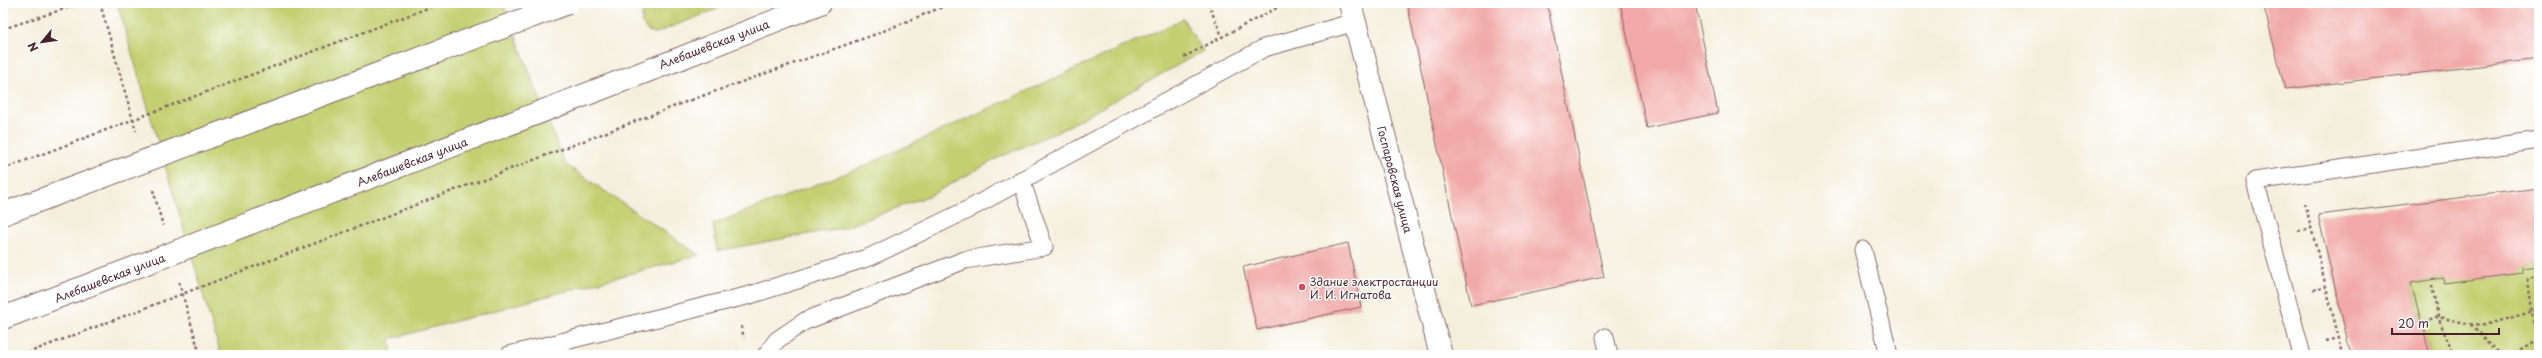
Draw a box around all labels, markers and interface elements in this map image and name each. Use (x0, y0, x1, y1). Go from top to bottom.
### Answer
street label: Алебашевская улица (656, 15, 772, 73)
north arrow (22, 22, 62, 62)
text: N (23, 39, 42, 55)
street label: Госпаровская улица (1374, 124, 1418, 235)
street label: Алебашевская улица (354, 132, 470, 190)
street label: Алебашевская улица (52, 248, 167, 306)
place label: Здание электростанции И. И. Игнатова (1310, 273, 1438, 303)
marker: Здание электростанции И. И. Игнатова (1297, 282, 1307, 292)
scale bar (2392, 310, 2499, 336)
text: 20 m (2398, 314, 2429, 332)

